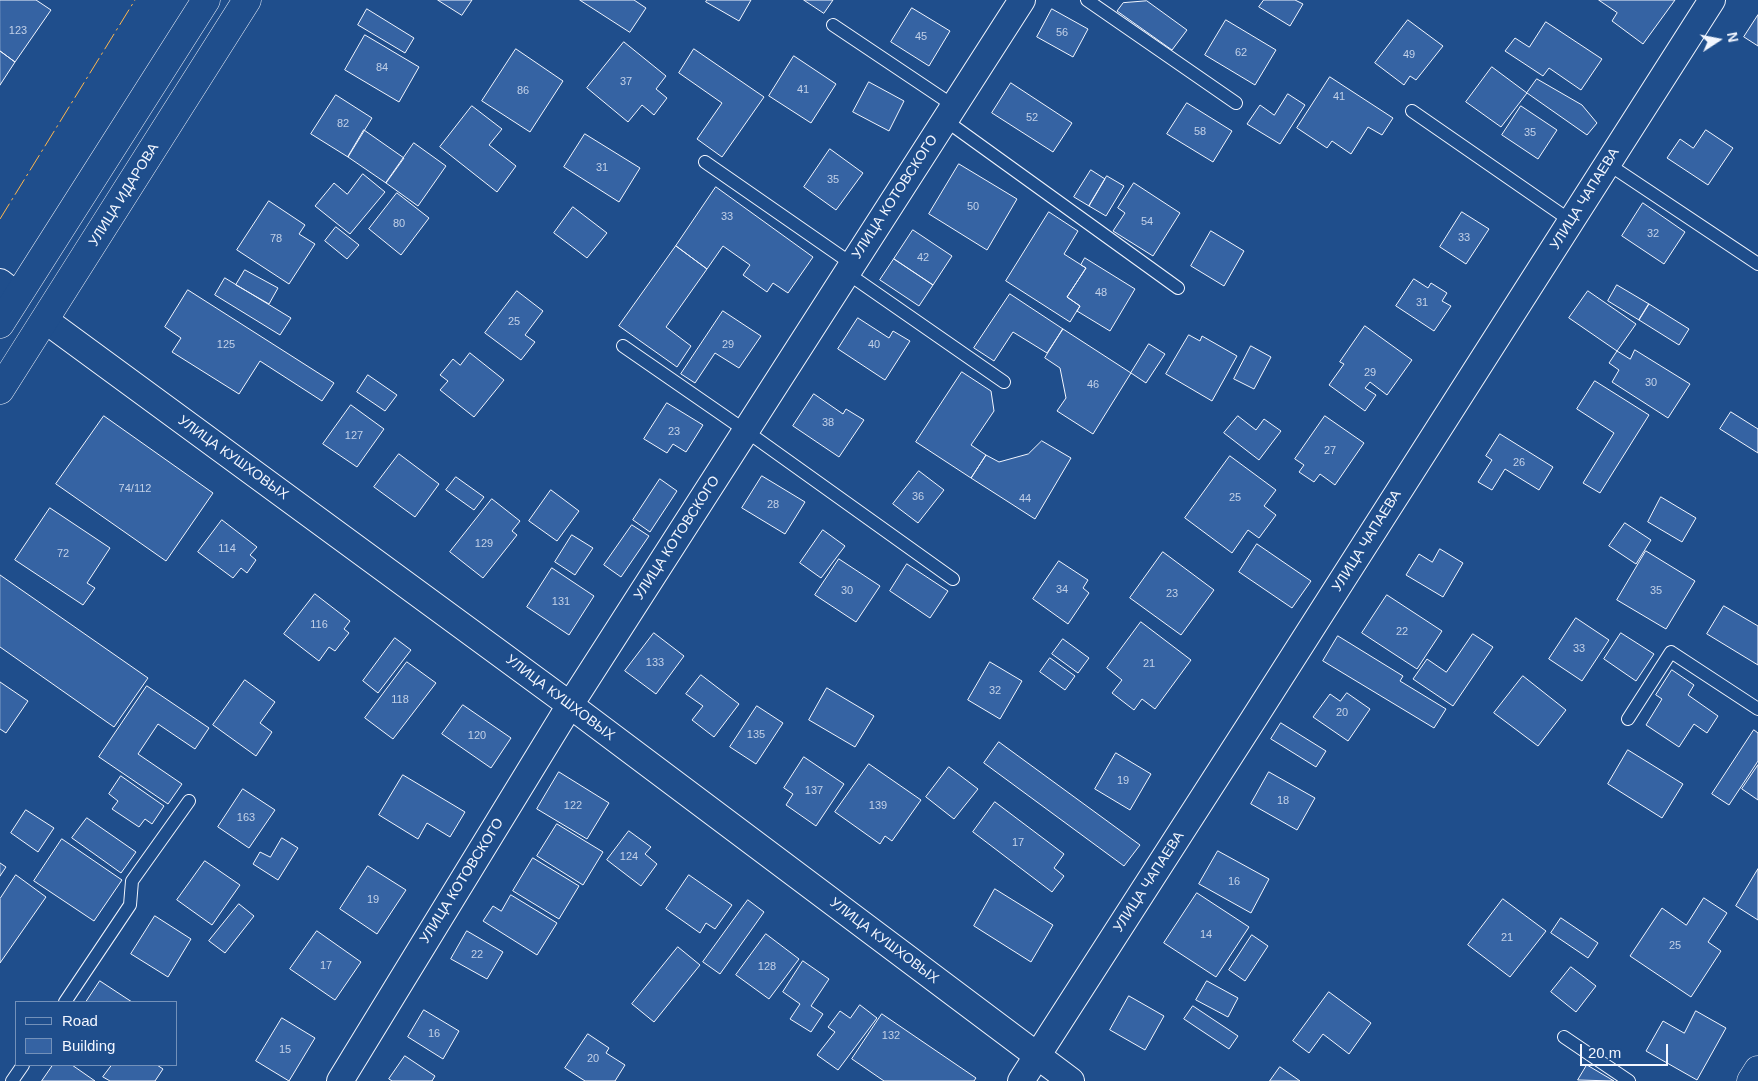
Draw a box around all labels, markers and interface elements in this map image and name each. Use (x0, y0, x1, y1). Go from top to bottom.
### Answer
north arrow (1693, 15, 1743, 65)
house number: 123 (9, 24, 27, 38)
house number: 56 (1056, 26, 1068, 40)
house number: 45 (915, 30, 927, 44)
text: N (1724, 31, 1742, 44)
house number: 62 (1235, 46, 1247, 60)
house number: 49 (1403, 48, 1415, 62)
house number: 84 (376, 61, 388, 75)
house number: 37 (620, 75, 632, 89)
house number: 41 (797, 83, 809, 97)
house number: 86 (517, 84, 529, 98)
house number: 41 (1333, 90, 1345, 104)
house number: 52 (1026, 111, 1038, 125)
house number: 82 (337, 117, 349, 131)
house number: 58 (1194, 125, 1206, 139)
house number: 35 (1524, 126, 1536, 140)
street label: УЛИЦА КОТОВСКОГО (849, 132, 941, 262)
street label: УЛИЦА ИДАРОВА (86, 140, 162, 250)
street label: УЛИЦА ЧАПАЕВА (1547, 145, 1623, 253)
house number: 31 (596, 161, 608, 175)
house number: 35 (827, 173, 839, 187)
house number: 50 (967, 200, 979, 214)
house number: 33 (721, 210, 733, 224)
house number: 54 (1141, 215, 1153, 229)
house number: 80 (393, 217, 405, 231)
house number: 32 (1647, 227, 1659, 241)
house number: 33 (1458, 231, 1470, 245)
house number: 78 (270, 232, 282, 246)
house number: 42 (917, 251, 929, 265)
house number: 48 (1095, 286, 1107, 300)
house number: 31 (1416, 296, 1428, 310)
house number: 25 (508, 315, 520, 329)
house number: 125 (217, 338, 235, 352)
house number: 29 (722, 338, 734, 352)
house number: 40 (868, 338, 880, 352)
house number: 29 (1364, 366, 1376, 380)
house number: 30 (1645, 376, 1657, 390)
house number: 46 (1087, 378, 1099, 392)
street label: УЛИЦА КУШХОВЫХ (175, 412, 291, 504)
house number: 38 (822, 416, 834, 430)
house number: 23 (668, 425, 680, 439)
house number: 127 (345, 429, 363, 443)
house number: 27 (1324, 444, 1336, 458)
house number: 26 (1513, 456, 1525, 470)
street label: УЛИЦА КОТОВСКОГО (631, 473, 723, 603)
house number: 74/112 (119, 482, 151, 496)
street label: УЛИЦА ЧАПАЕВА (1329, 487, 1405, 595)
house number: 36 (912, 490, 924, 504)
house number: 25 (1229, 491, 1241, 505)
house number: 44 (1019, 492, 1031, 506)
house number: 28 (767, 498, 779, 512)
house number: 129 (475, 537, 493, 551)
house number: 114 (218, 542, 236, 556)
house number: 72 (57, 547, 69, 561)
house number: 34 (1056, 583, 1068, 597)
house number: 30 (841, 584, 853, 598)
house number: 35 (1650, 584, 1662, 598)
house number: 23 (1166, 587, 1178, 601)
house number: 131 (552, 595, 570, 609)
house number: 116 (310, 618, 328, 632)
house number: 22 (1396, 625, 1408, 639)
house number: 33 (1573, 642, 1585, 656)
street label: УЛИЦА КУШХОВЫХ (502, 652, 618, 744)
house number: 133 (646, 656, 664, 670)
house number: 21 (1143, 657, 1155, 671)
house number: 32 (989, 684, 1001, 698)
house number: 118 (391, 693, 409, 707)
house number: 20 (1336, 706, 1348, 720)
house number: 135 (747, 728, 765, 742)
house number: 120 (468, 729, 486, 743)
house number: 19 (1117, 774, 1129, 788)
house number: 137 (805, 784, 823, 798)
house number: 18 (1277, 794, 1289, 808)
house number: 122 (564, 799, 582, 813)
house number: 139 (869, 799, 887, 813)
house number: 163 (237, 811, 255, 825)
street label: УЛИЦА КОТОВСКОГО (417, 815, 507, 947)
street label: УЛИЦА ЧАПАЕВА (1110, 828, 1188, 936)
house number: 17 (1012, 836, 1024, 850)
house number: 124 (620, 850, 638, 864)
house number: 16 (1228, 875, 1240, 889)
house number: 19 (367, 893, 379, 907)
street label: УЛИЦА КУШХОВЫХ (826, 895, 942, 987)
house number: 14 (1200, 928, 1212, 942)
house number: 21 (1501, 931, 1513, 945)
house number: 25 (1669, 939, 1681, 953)
house number: 22 (471, 948, 483, 962)
house number: 17 (320, 959, 332, 973)
house number: 128 (758, 960, 776, 974)
legend (15, 1001, 178, 1066)
text: Road (62, 1012, 98, 1029)
house number: 16 (428, 1027, 440, 1041)
house number: 132 (882, 1029, 900, 1043)
scale bar (1583, 1034, 1670, 1066)
text: Building (62, 1037, 115, 1054)
house number: 15 (279, 1043, 291, 1057)
text: 20 m (1588, 1044, 1621, 1061)
house number: 20 (587, 1052, 599, 1066)

